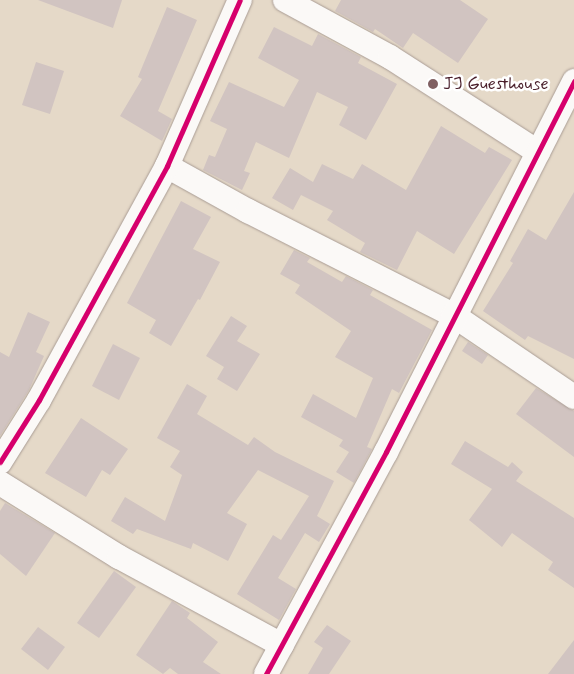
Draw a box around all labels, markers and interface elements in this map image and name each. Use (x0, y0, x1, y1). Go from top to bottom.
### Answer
place label: JJ Guesthouse (443, 73, 548, 95)
marker: JJ Guesthouse (427, 78, 439, 90)

